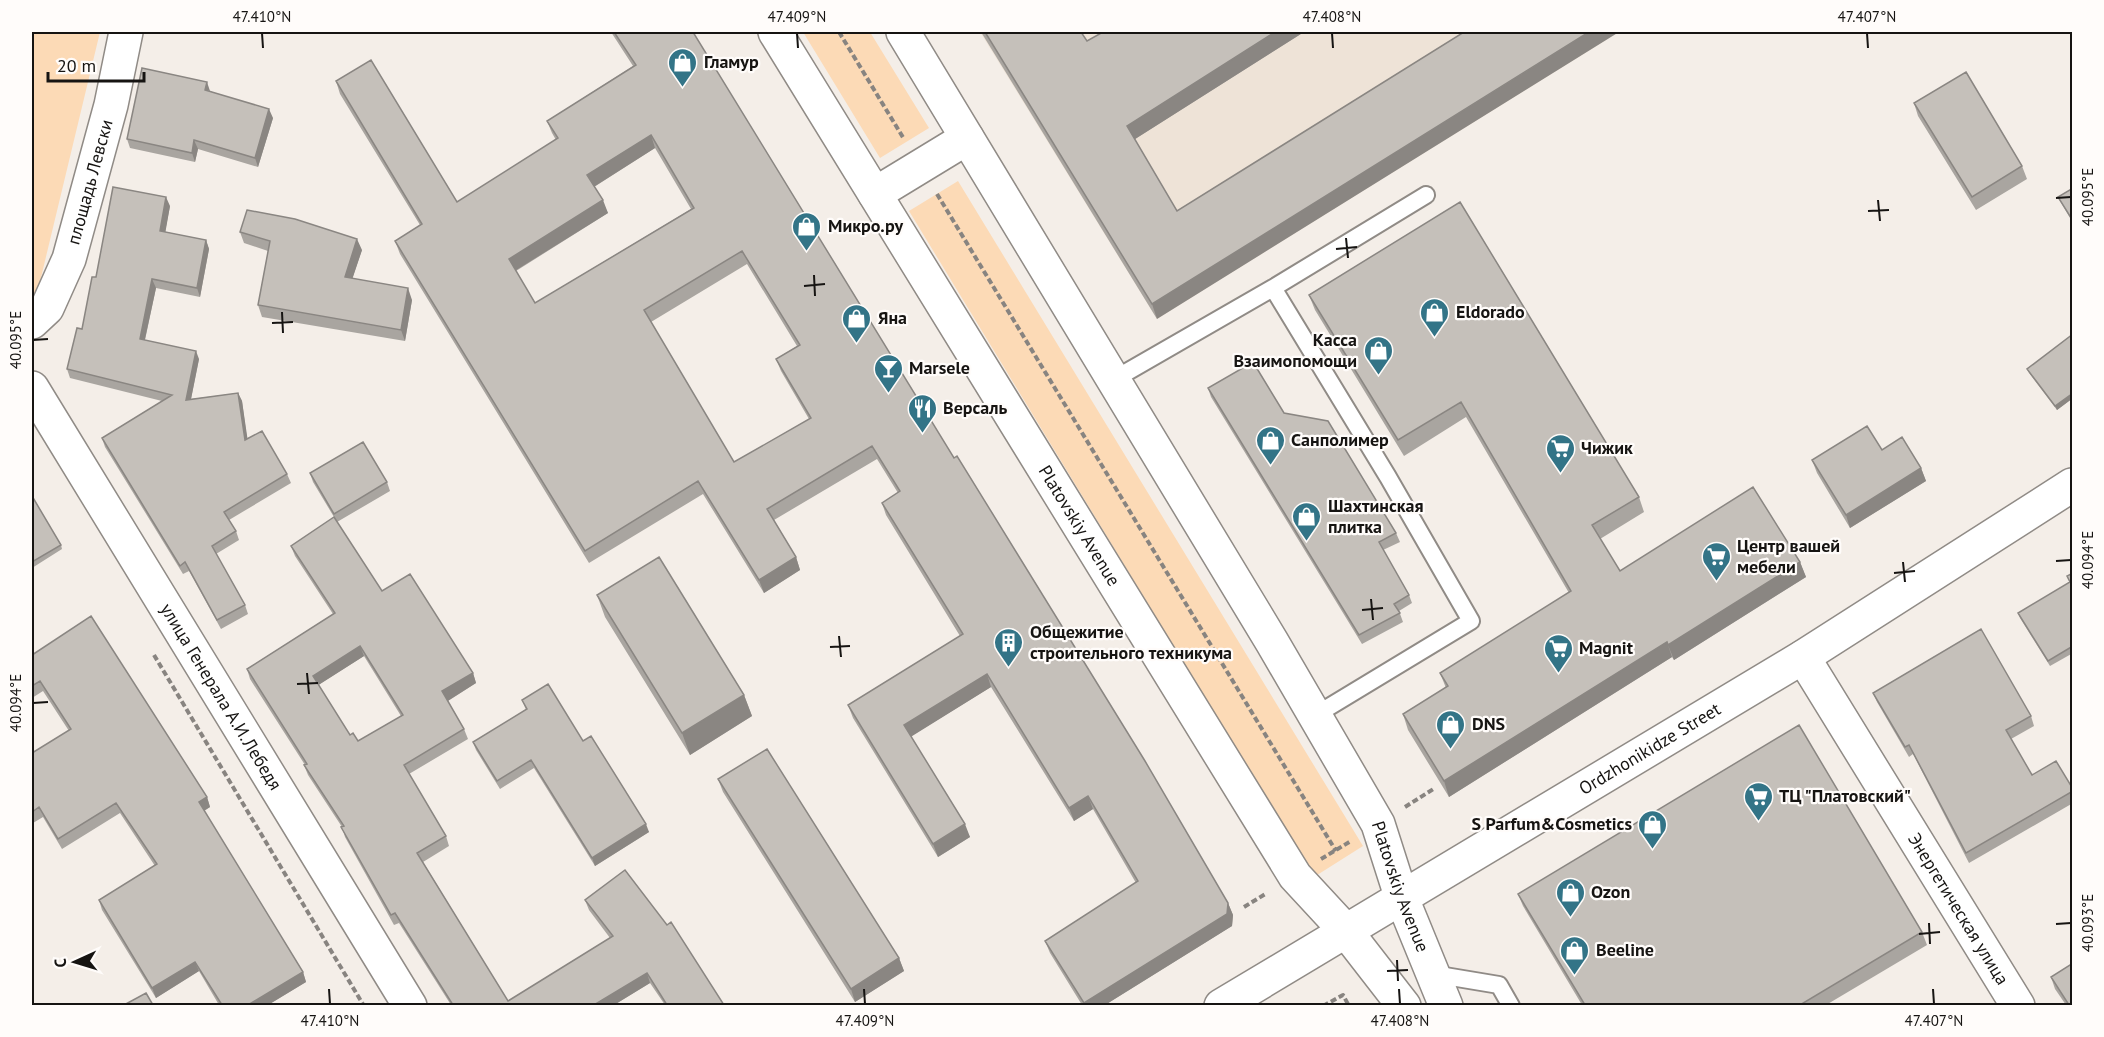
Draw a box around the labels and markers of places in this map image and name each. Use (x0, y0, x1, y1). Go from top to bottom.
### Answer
shop icon: Гламур (667, 46, 699, 88)
place label: Гламур (704, 50, 759, 73)
shop icon: Микро.ру (791, 210, 823, 252)
place label: Микро.ру (828, 214, 903, 237)
shop icon: Eldorado (1419, 296, 1451, 338)
place label: Eldorado (1456, 300, 1525, 323)
shop icon: Яна (841, 302, 873, 344)
place label: Яна (878, 306, 907, 329)
place label: Касса Взаимопомощи (1233, 328, 1357, 372)
shop icon: Касса Взаимопомощи (1362, 334, 1394, 376)
bar icon: Marsele (872, 352, 904, 394)
place label: Marsele (909, 356, 970, 379)
restaurant icon: Версаль (906, 392, 938, 434)
place label: Версаль (943, 396, 1007, 419)
shop icon: Санполимер (1254, 424, 1286, 466)
place label: Санполимер (1291, 428, 1389, 451)
supermarket icon: Чижик (1544, 432, 1576, 474)
place label: Чижик (1581, 436, 1633, 459)
place label: Шахтинская плитка (1328, 494, 1423, 538)
shop icon: Шахтинская плитка (1291, 500, 1323, 542)
place label: Центр вашей мебели (1737, 534, 1840, 578)
supermarket icon: Центр вашей мебели (1700, 540, 1732, 582)
place label: Общежитие строительного техникума (1030, 620, 1232, 664)
building icon: Общежитие строительного техникума (993, 626, 1025, 668)
supermarket icon: Magnit (1542, 632, 1574, 674)
place label: Magnit (1579, 636, 1634, 659)
shop icon: DNS (1435, 708, 1467, 750)
place label: DNS (1472, 712, 1505, 735)
supermarket icon: ТЦ "Платовский" (1742, 780, 1774, 822)
place label: ТЦ "Платовский" (1779, 784, 1911, 807)
shop icon: S Parfum&Cosmetics (1637, 808, 1669, 850)
place label: S Parfum&Cosmetics (1471, 812, 1632, 835)
shop icon: Ozon (1554, 876, 1586, 918)
place label: Ozon (1591, 880, 1630, 903)
shop icon: Beeline (1559, 934, 1591, 976)
place label: Beeline (1596, 938, 1654, 961)

